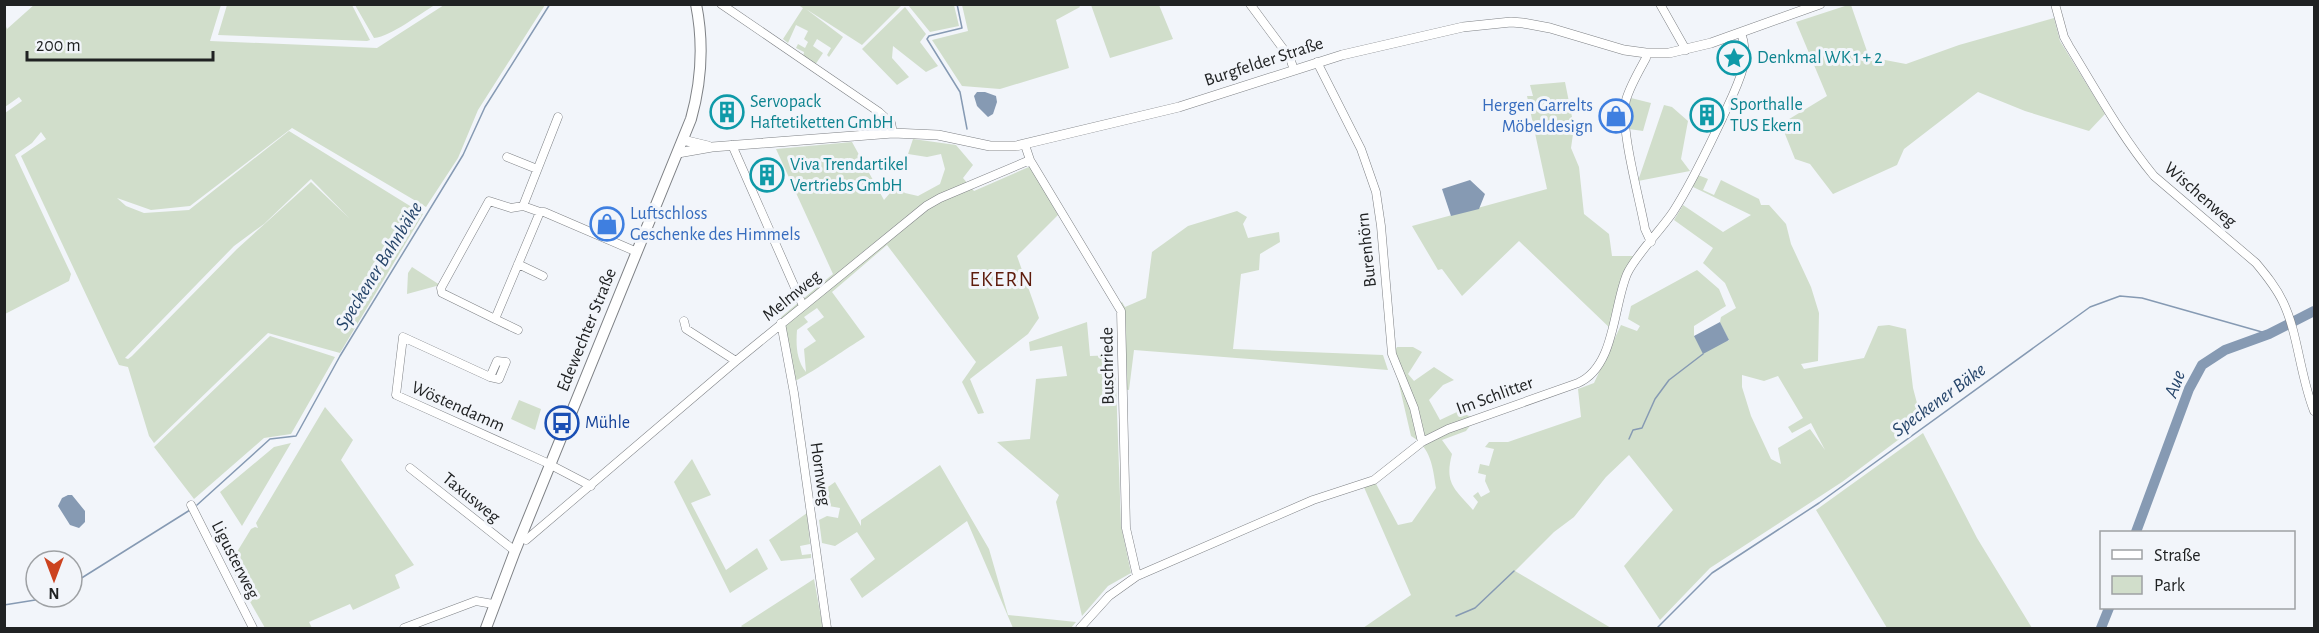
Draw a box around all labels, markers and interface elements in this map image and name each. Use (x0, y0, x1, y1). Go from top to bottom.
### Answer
scale bar (27, 24, 213, 62)
street label: Burgfelder Straße (1202, 34, 1326, 90)
text: 200 m (36, 37, 81, 55)
place icon: Denkmal WK 1 + 2 (1716, 40, 1752, 76)
place label: Denkmal WK 1 + 2 (1757, 49, 1882, 67)
place label: Servopack Haftetiketten GmbH (750, 93, 894, 132)
building icon: Servopack Haftetiketten GmbH (709, 94, 745, 130)
place label: Sporthalle TUS Ekern (1730, 96, 1803, 135)
place label: Hergen Garrelts Möbeldesign (1482, 97, 1593, 136)
building icon: Sporthalle TUS Ekern (1689, 97, 1725, 133)
shop icon: Hergen Garrelts Möbeldesign (1598, 98, 1634, 134)
place label: Viva Trendartikel Vertriebs GmbH (790, 156, 908, 195)
building icon: Viva Trendartikel Vertriebs GmbH (749, 157, 785, 193)
street label: Wischenweg (2160, 159, 2240, 231)
water label: Speckener Bahnbäke (332, 198, 427, 334)
place label: Luftschloss Geschenke des Himmels (630, 205, 800, 244)
shop icon: Luftschloss Geschenke des Himmels (589, 206, 625, 242)
street label: Burenhörn (1354, 212, 1380, 288)
street label: Edewechter Straße (554, 266, 620, 394)
street label: Melmweg (759, 267, 825, 325)
district label: EKERN (969, 269, 1035, 290)
street label: Buschriede (1098, 327, 1118, 405)
water label: Speckener Bäke (1888, 359, 1990, 441)
water label: Aue (2160, 367, 2189, 401)
street label: Im Schlitter (1454, 374, 1536, 418)
street label: Wöstendamm (409, 378, 507, 436)
bus stop icon: Mühle (544, 405, 580, 441)
place label: Mühle (585, 414, 630, 432)
street label: Hornweg (807, 441, 833, 507)
street label: Taxusweg (439, 469, 503, 527)
street label: Ligusterweg (208, 518, 262, 602)
legend (2100, 531, 2295, 609)
text: Straße (2154, 547, 2200, 565)
north arrow (24, 549, 84, 609)
text: Park (2154, 577, 2186, 595)
text: N (48, 585, 60, 601)

